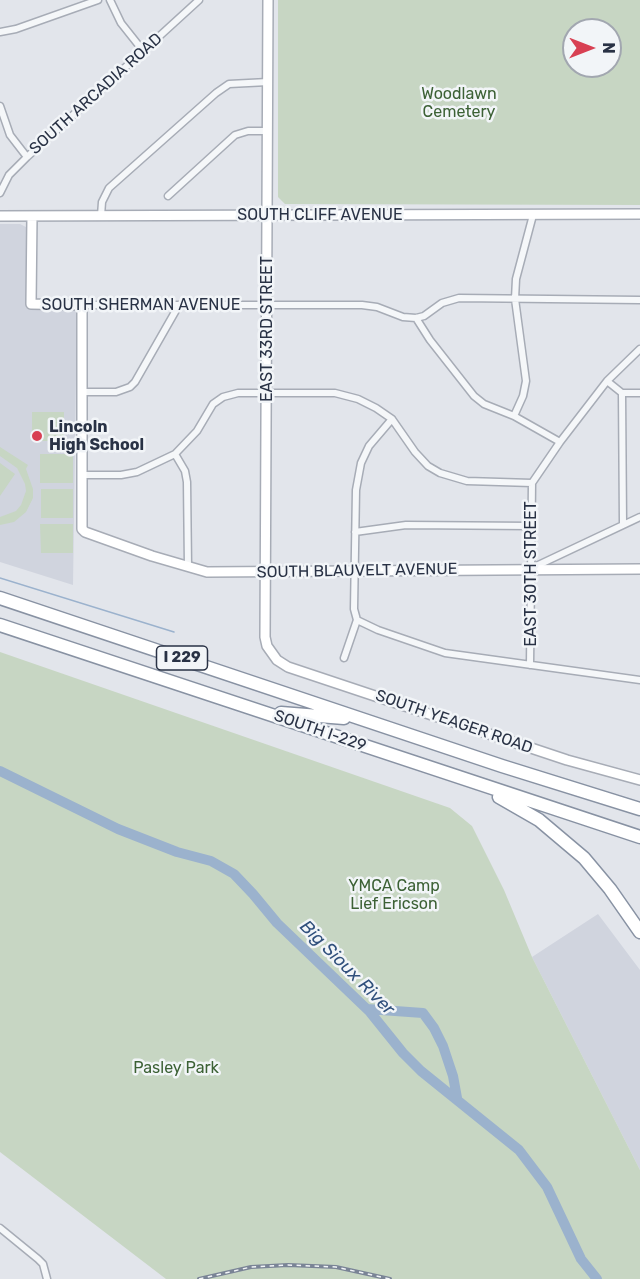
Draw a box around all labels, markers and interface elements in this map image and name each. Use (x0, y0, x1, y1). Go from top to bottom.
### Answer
north arrow (562, 18, 622, 78)
street label: SOUTH ARCADIA ROAD (26, 29, 166, 159)
text: N (599, 42, 618, 54)
park label: Woodlawn Cemetery (421, 84, 497, 122)
street label: SOUTH CLIFF AVENUE (237, 205, 403, 225)
street label: EAST 33RD STREET (257, 256, 277, 402)
street label: SOUTH SHERMAN AVENUE (42, 295, 240, 315)
place label: Lincoln High School (49, 417, 144, 455)
marker: Lincoln High School (30, 429, 44, 443)
street label: EAST 30TH STREET (521, 501, 541, 647)
street label: SOUTH BLAUVELT AVENUE (257, 560, 457, 582)
road number: I 229 (156, 646, 207, 670)
street label: SOUTH YEAGER ROAD (373, 686, 535, 758)
street label: SOUTH I-229 (271, 706, 369, 756)
park label: YMCA Camp Lief Ericson (348, 876, 440, 914)
water label: Big Sioux River (295, 916, 399, 1020)
park label: Pasley Park (133, 1058, 219, 1078)

